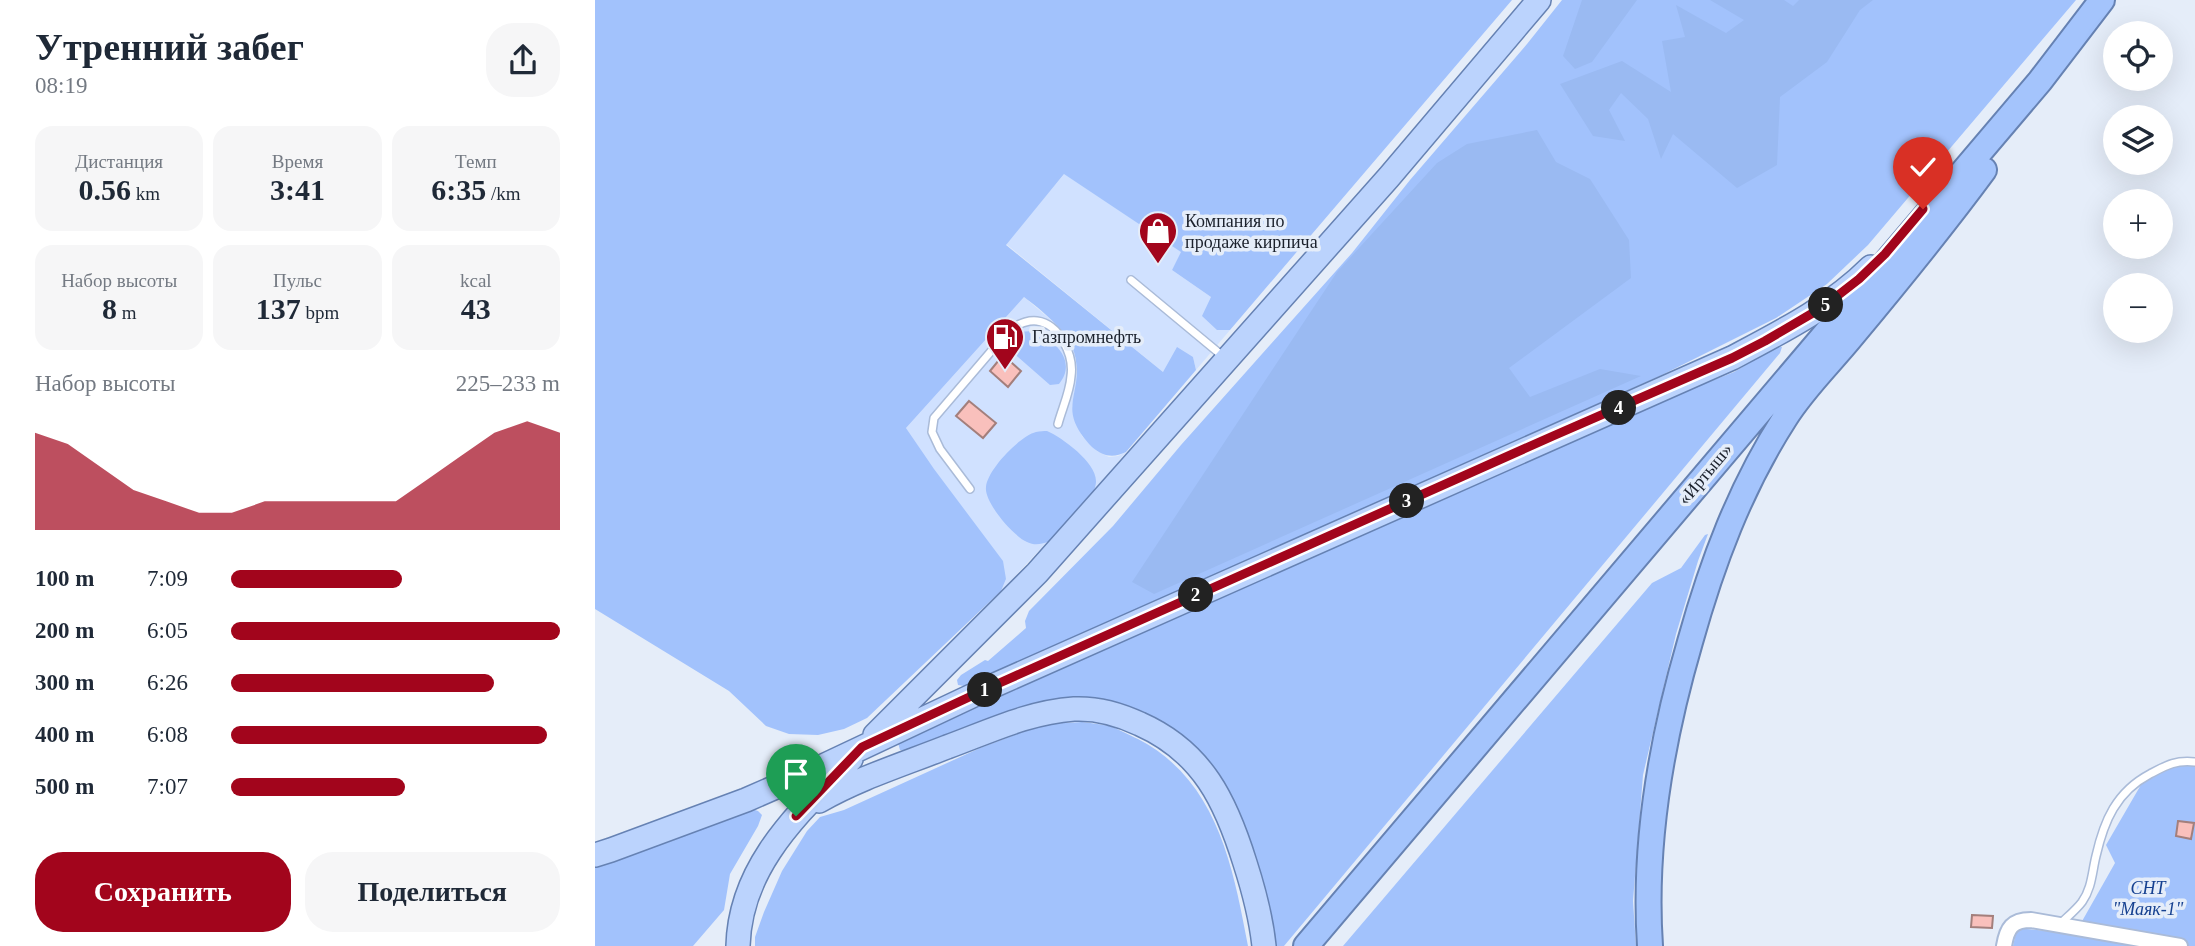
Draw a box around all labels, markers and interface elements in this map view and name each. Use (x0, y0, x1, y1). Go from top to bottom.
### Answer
map controls (2103, 21, 2173, 343)
button: locate (2103, 21, 2173, 91)
button: share (486, 23, 560, 97)
text: Утренний забег (35, 26, 304, 68)
text: 08:19 (35, 73, 87, 98)
button: layers (2103, 105, 2173, 175)
pin (1893, 137, 1953, 209)
icon: check (1904, 148, 1942, 186)
text: Дистанция (75, 151, 163, 172)
text: Время (272, 151, 323, 172)
text: Темп (455, 151, 497, 172)
text: 0.56 (78, 173, 131, 206)
text: 3:41 (270, 173, 325, 206)
text: 6:35 (431, 173, 486, 206)
text: km (131, 183, 160, 204)
text: /km (486, 183, 520, 204)
button: + (2103, 189, 2173, 259)
shop icon: Компания по продаже кирпича (1137, 210, 1179, 265)
place label: Компания по продаже кирпича (1185, 211, 1318, 252)
text: Набор высоты (61, 270, 177, 291)
text: Пульс (273, 270, 322, 291)
text: kcal (460, 270, 492, 291)
button: − (2103, 273, 2173, 343)
pin: 5 (1809, 288, 1843, 322)
text: 8 (102, 292, 117, 325)
text: 137 (256, 292, 301, 325)
text: 43 (461, 292, 491, 325)
text: 5 (1821, 294, 1830, 315)
text: m (117, 302, 136, 323)
text: bpm (301, 302, 339, 323)
fuel station icon: Газпромнефть (984, 316, 1026, 371)
place label: Газпромнефть (1032, 327, 1141, 347)
text: Набор высоты (35, 371, 176, 396)
text: 225–233 m (456, 371, 560, 396)
pin: 4 (1601, 390, 1637, 426)
text: 4 (1614, 397, 1623, 418)
street label: «Иртыш» (1674, 439, 1736, 509)
pin: 3 (1389, 484, 1425, 518)
text: 3 (1402, 490, 1411, 511)
text: 100 m (35, 566, 94, 591)
text: 7:09 (147, 566, 188, 591)
pin: 2 (1179, 578, 1213, 612)
text: 2 (1191, 584, 1200, 605)
text: 200 m (35, 618, 94, 643)
text: 6:05 (147, 618, 188, 643)
text: 300 m (35, 670, 94, 695)
text: 6:26 (147, 670, 188, 695)
pin: 1 (967, 672, 1003, 708)
text: 1 (980, 679, 989, 700)
text: 400 m (35, 722, 94, 747)
text: 6:08 (147, 722, 188, 747)
pin (766, 744, 826, 816)
icon: arrive (777, 755, 815, 793)
text: 500 m (35, 774, 94, 799)
text: 7:07 (147, 774, 188, 799)
button: Сохранить (35, 852, 291, 932)
button: Поделиться (305, 852, 560, 932)
park label: СНТ "Маяк-1" (2113, 878, 2184, 919)

